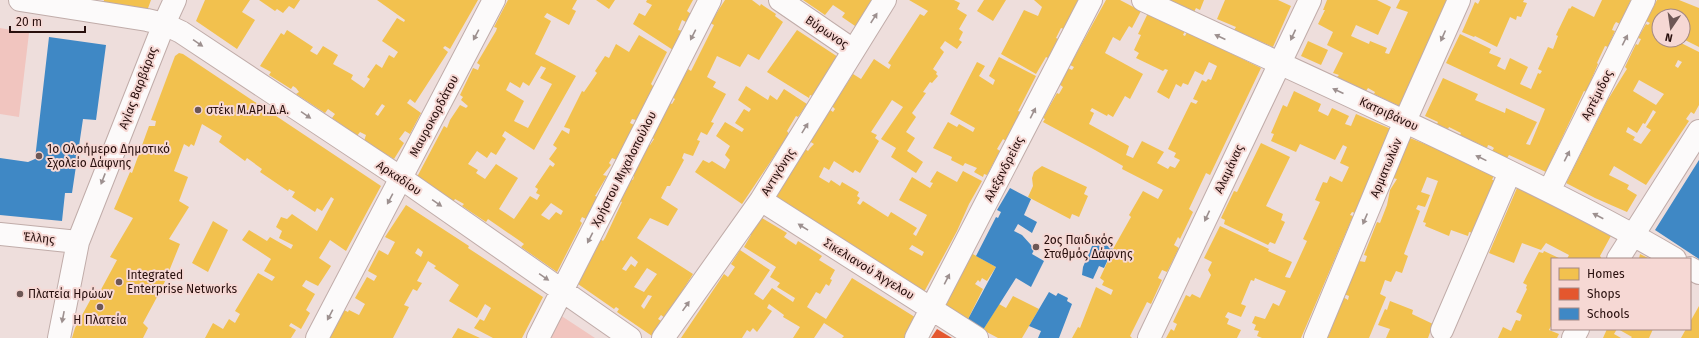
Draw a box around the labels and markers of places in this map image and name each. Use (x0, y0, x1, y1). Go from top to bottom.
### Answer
place label: στέκι Μ.ΑΡΙ.Δ.Α. (206, 103, 289, 117)
marker: στέκι Μ.ΑΡΙ.Δ.Α. (193, 105, 203, 115)
place label: 1ο Ολοήμερο Δημοτικό Σχολείο Δάφνης (47, 142, 170, 170)
marker: 1ο Ολοήμερο Δημοτικό Σχολείο Δάφνης (34, 151, 44, 161)
place label: 2ος Παιδικός Σταθμός Δάφνης (1044, 233, 1133, 261)
marker: 2ος Παιδικός Σταθμός Δάφνης (1031, 242, 1041, 252)
place label: Integrated Enterprise Networks (127, 268, 238, 296)
marker: Integrated Enterprise Networks (114, 277, 124, 287)
place label: Πλατεία Ηρώων (28, 287, 113, 301)
marker: Πλατεία Ηρώων (15, 289, 25, 299)
marker: Η Πλατεία (95, 302, 105, 312)
place label: Η Πλατεία (73, 313, 127, 327)

